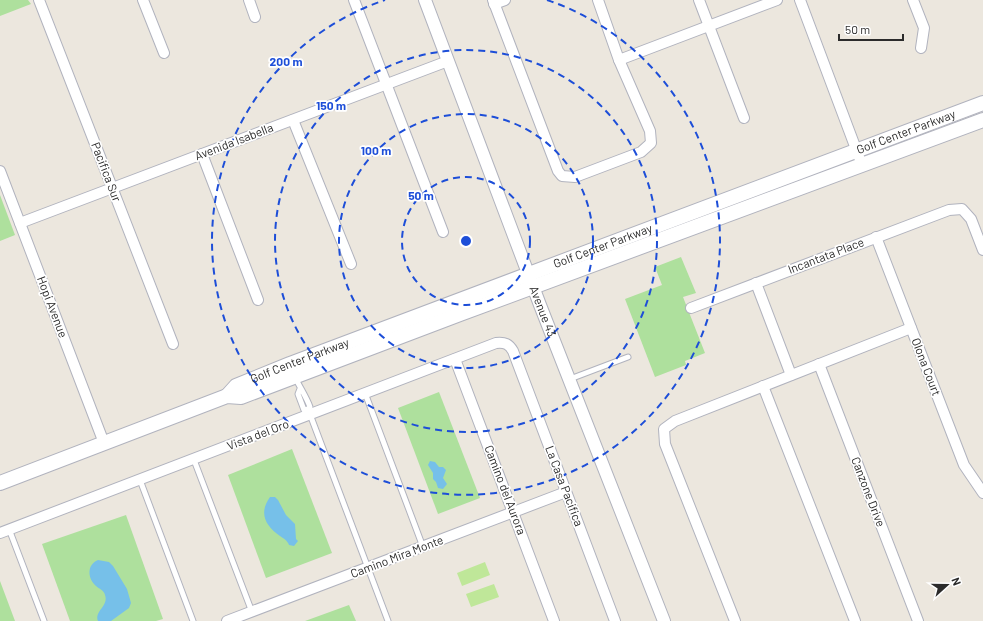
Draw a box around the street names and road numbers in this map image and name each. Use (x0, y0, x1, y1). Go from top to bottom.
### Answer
street label: Golf Center Parkway (854, 106, 958, 156)
street label: Avenida Isabella (192, 120, 275, 162)
street label: Pacifica Sur (89, 140, 125, 204)
street label: Golf Center Parkway (551, 220, 654, 270)
street label: Incantata Place (786, 234, 866, 276)
street label: Hopi Avenue (35, 274, 71, 339)
street label: Avenue 43 (527, 284, 560, 339)
street label: Golf Center Parkway (248, 334, 351, 385)
street label: Olona Court (909, 336, 944, 398)
street label: Vista del Oro (225, 416, 291, 452)
street label: Camino del Aurora (482, 443, 529, 536)
street label: La Casa Pacifica (543, 443, 587, 528)
street label: Canzone Drive (849, 455, 889, 529)
street label: Camino Mira Monte (348, 532, 445, 580)

